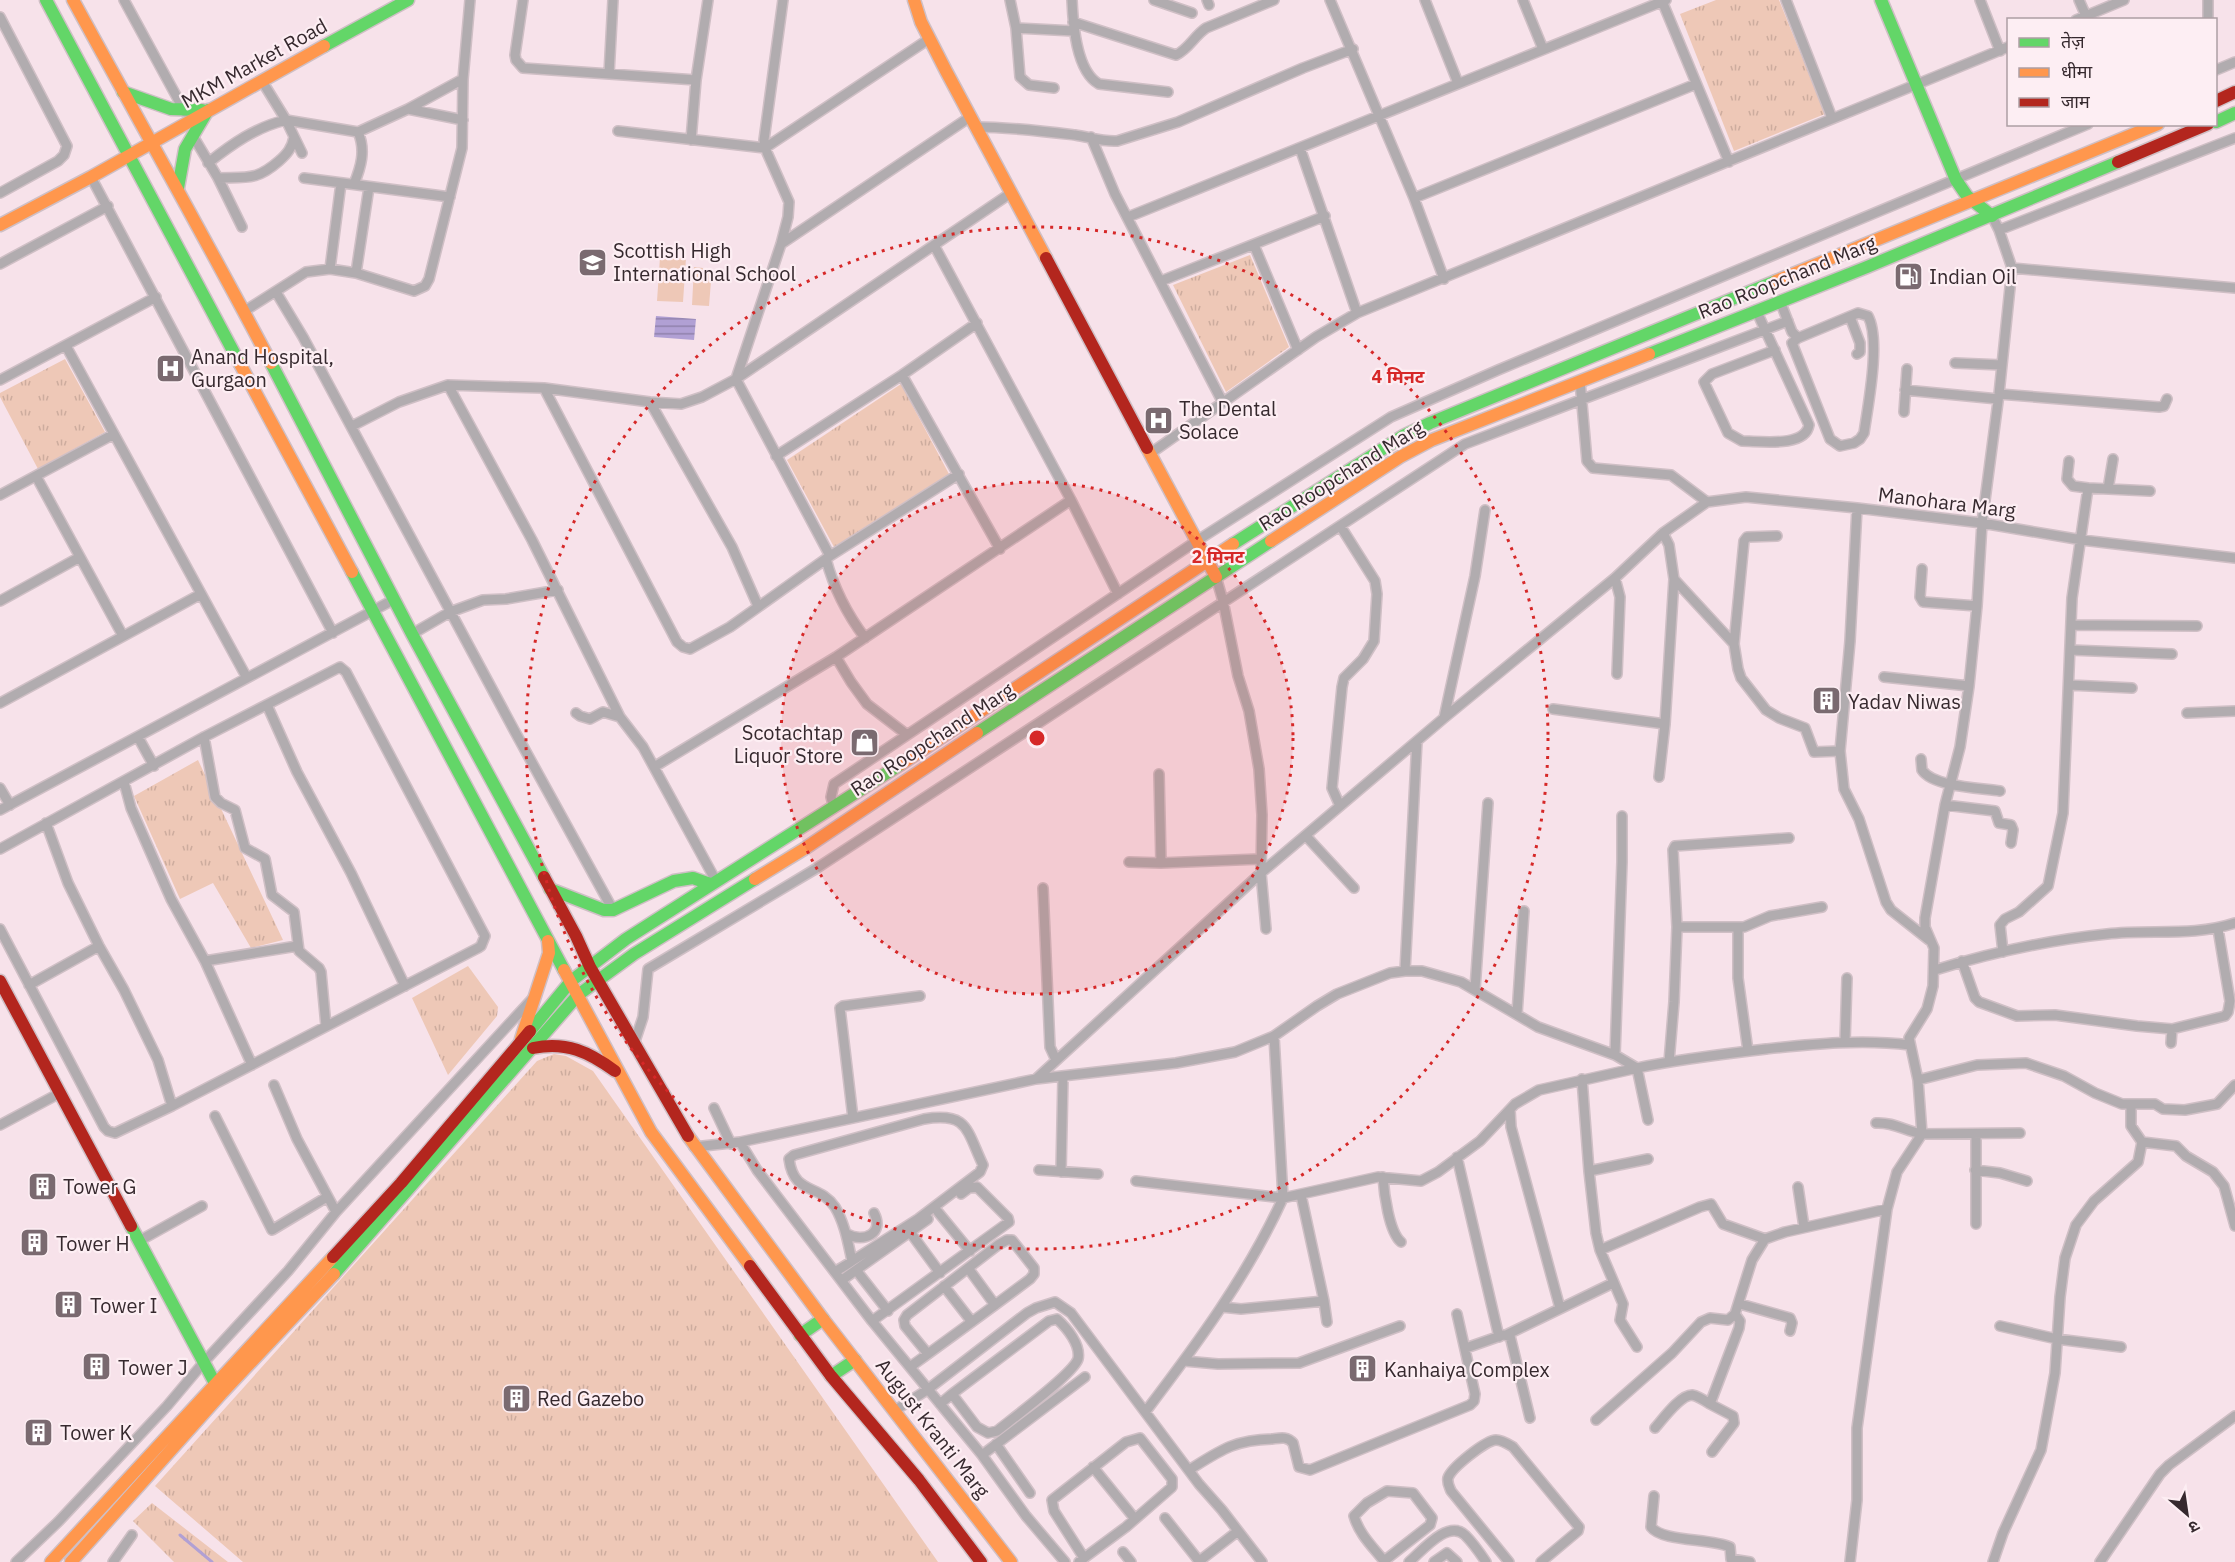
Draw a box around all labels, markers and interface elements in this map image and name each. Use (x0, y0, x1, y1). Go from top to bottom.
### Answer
street label: MKM Market Road (176, 12, 332, 114)
legend (2007, 18, 2217, 126)
text: तेज़ (2061, 30, 2085, 53)
text: धीमा (2061, 60, 2092, 83)
text: जाम (2061, 90, 2091, 113)
street label: Rao Roopchand Marg (1694, 229, 1880, 325)
place label: Scottish High International School (613, 237, 796, 287)
school or university icon: Scottish High International School (576, 246, 608, 278)
fuel station icon: Indian Oil (1892, 260, 1924, 292)
place label: Indian Oil (1929, 263, 2016, 290)
place label: Anand Hospital, Gurgaon (191, 343, 334, 393)
hospital icon: Anand Hospital, Gurgaon (154, 352, 186, 384)
text: 4 मिनट (1372, 365, 1425, 388)
place label: The Dental Solace (1179, 395, 1276, 445)
hospital icon: The Dental Solace (1142, 404, 1174, 436)
street label: Rao Roopchand Marg (1253, 413, 1429, 537)
street label: Manohara Marg (1877, 480, 2018, 524)
text: 2 मिनट (1192, 545, 1245, 568)
street label: Rao Roopchand Marg (845, 676, 1019, 802)
building icon: Yadav Niwas (1811, 685, 1843, 717)
place label: Yadav Niwas (1848, 688, 1961, 715)
place label: Scotachtap Liquor Store (734, 719, 843, 769)
shop icon: Scotachtap Liquor Store (848, 727, 880, 759)
centre of rings (1027, 728, 1047, 748)
building icon: Tower G (26, 1170, 58, 1202)
place label: Tower G (63, 1173, 136, 1200)
building icon: Tower H (19, 1227, 51, 1259)
place label: Tower H (56, 1230, 130, 1257)
building icon: Tower I (53, 1289, 85, 1321)
place label: Tower I (90, 1292, 158, 1319)
building icon: Tower J (81, 1351, 113, 1383)
street label: August Kranti Marg (870, 1353, 996, 1504)
building icon: Kanhaiya Complex (1347, 1353, 1379, 1385)
place label: Tower J (118, 1354, 188, 1381)
place label: Kanhaiya Complex (1384, 1356, 1550, 1383)
building icon: Red Gazebo (500, 1382, 532, 1414)
place label: Red Gazebo (537, 1385, 644, 1412)
building icon: Tower K (23, 1416, 55, 1448)
place label: Tower K (60, 1419, 133, 1446)
north arrow (2157, 1484, 2217, 1544)
text: उ (2185, 1516, 2203, 1538)

